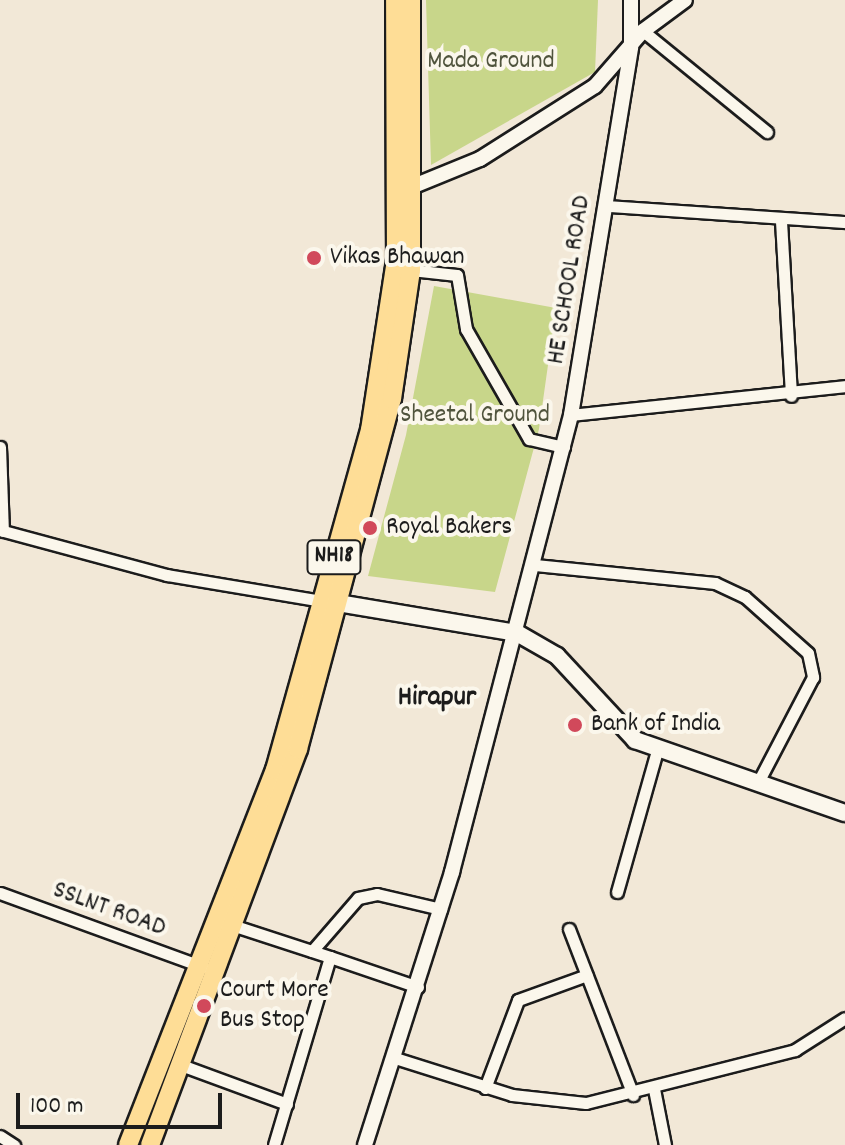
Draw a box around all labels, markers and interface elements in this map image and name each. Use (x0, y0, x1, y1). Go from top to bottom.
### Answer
park label: Mada Ground (427, 46, 555, 78)
street label: HE SCHOOL ROAD (541, 193, 599, 367)
place label: Vikas Bhawan (330, 242, 464, 274)
marker: Vikas Bhawan (305, 249, 323, 267)
park label: Sheetal Ground (400, 400, 550, 432)
place label: Royal Bakers (386, 512, 512, 544)
marker: Royal Bakers (361, 519, 379, 537)
road number: NH18 (306, 537, 362, 577)
district label: Hirapur (398, 682, 476, 716)
place label: Bank of India (591, 709, 720, 741)
marker: Bank of India (566, 716, 584, 734)
street label: SSLNT ROAD (48, 875, 170, 945)
place label: Court More Bus Stop (220, 975, 329, 1036)
marker: Court More Bus Stop (195, 997, 213, 1015)
scale bar (20, 1077, 226, 1127)
text: 100 m (30, 1090, 83, 1124)

